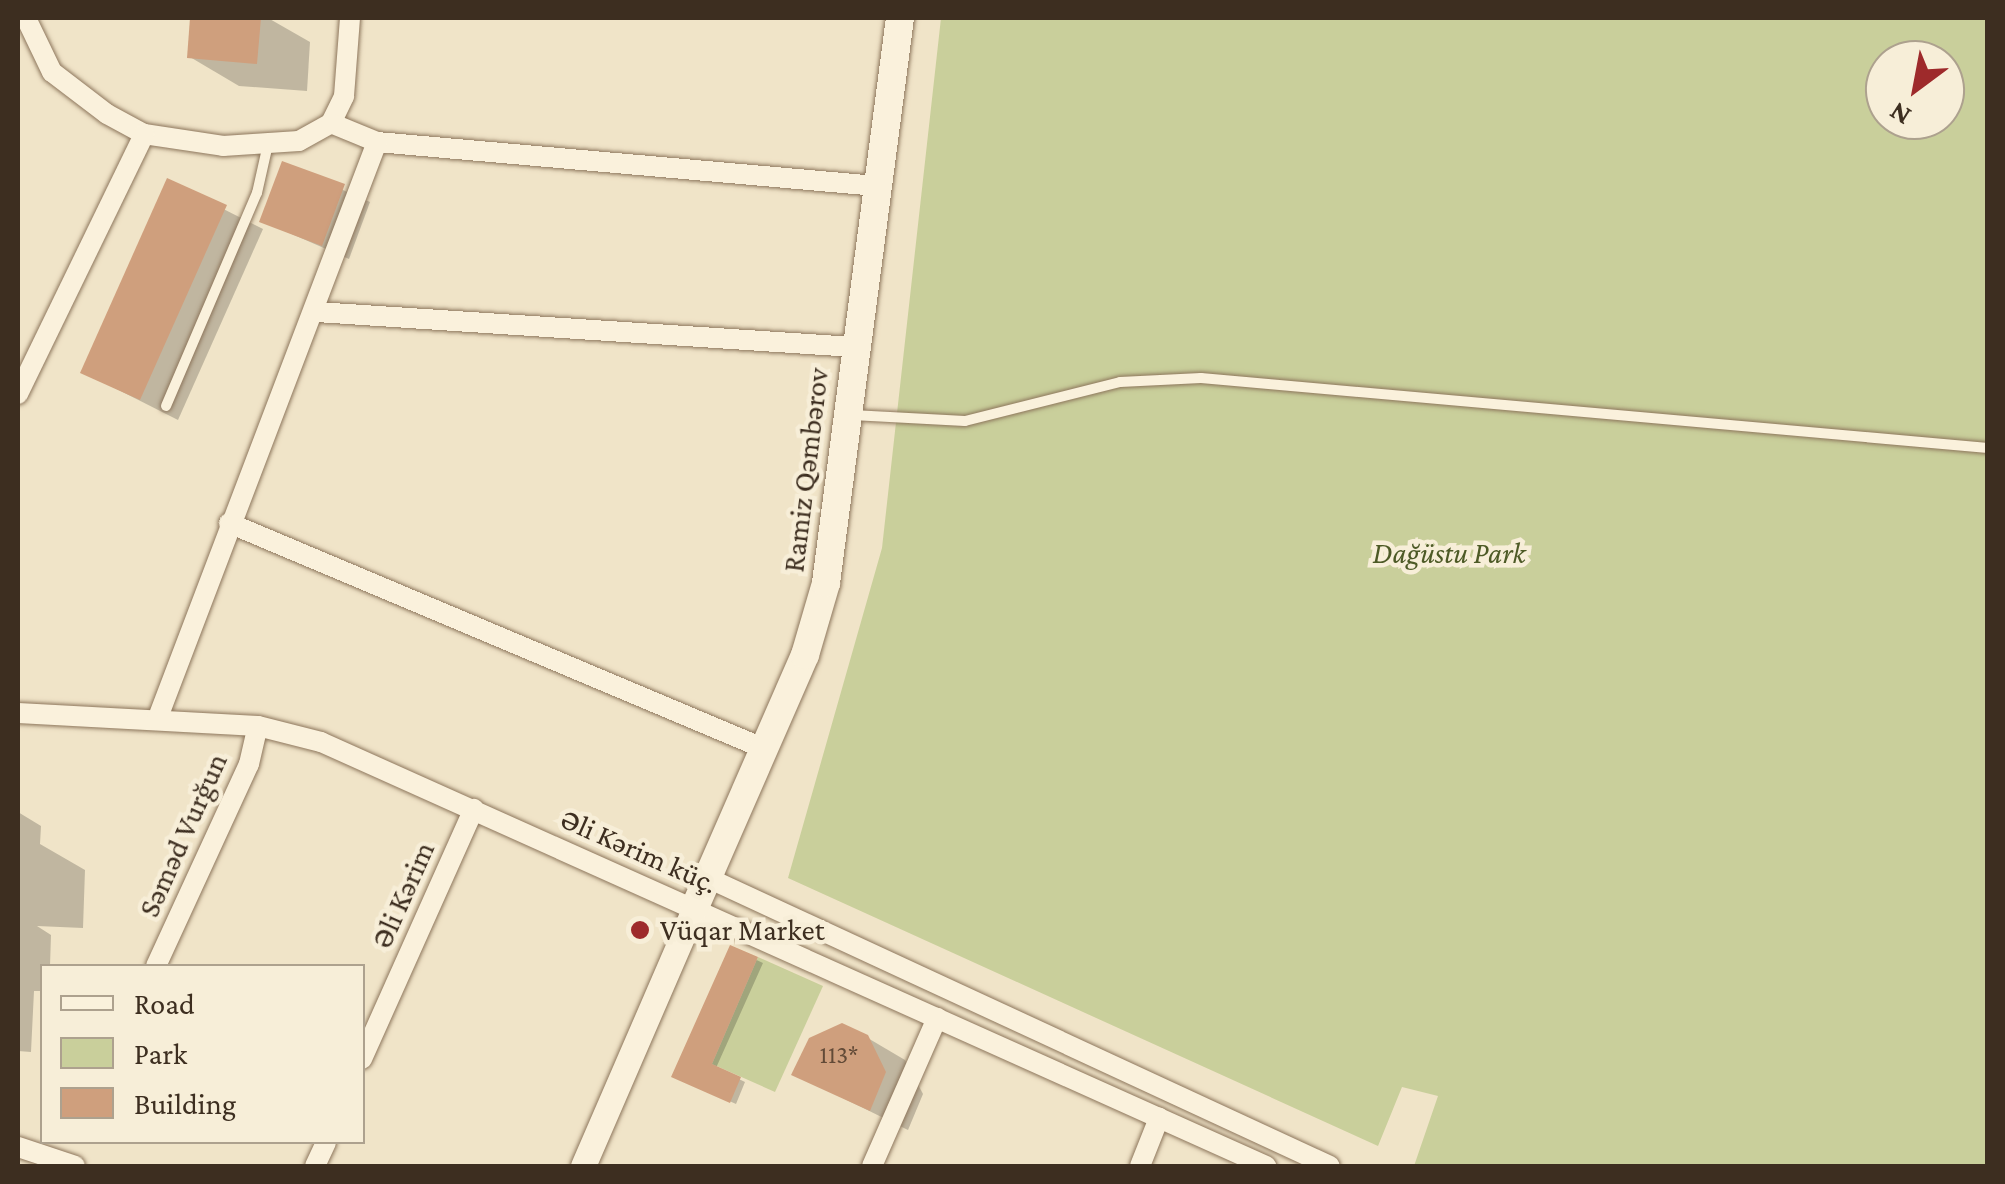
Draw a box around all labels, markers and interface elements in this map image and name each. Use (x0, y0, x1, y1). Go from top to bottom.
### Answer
north arrow (1865, 40, 1965, 140)
text: N (1884, 96, 1916, 132)
street label: Ramiz Qəmbərov (776, 366, 836, 574)
park label: Dağüstu Park (1372, 535, 1526, 571)
street label: Səməd Vurğun (131, 748, 235, 922)
street label: Əli Kərim küç. (555, 800, 723, 902)
street label: Əli Kərim (364, 836, 442, 954)
place label: Vüqar Market (660, 912, 825, 948)
marker: Vüqar Market (629, 919, 651, 941)
legend (40, 964, 365, 1144)
text: Road (134, 987, 195, 1020)
text: Park (134, 1037, 187, 1070)
house number: 113* (820, 1040, 858, 1070)
text: Building (134, 1087, 236, 1120)

